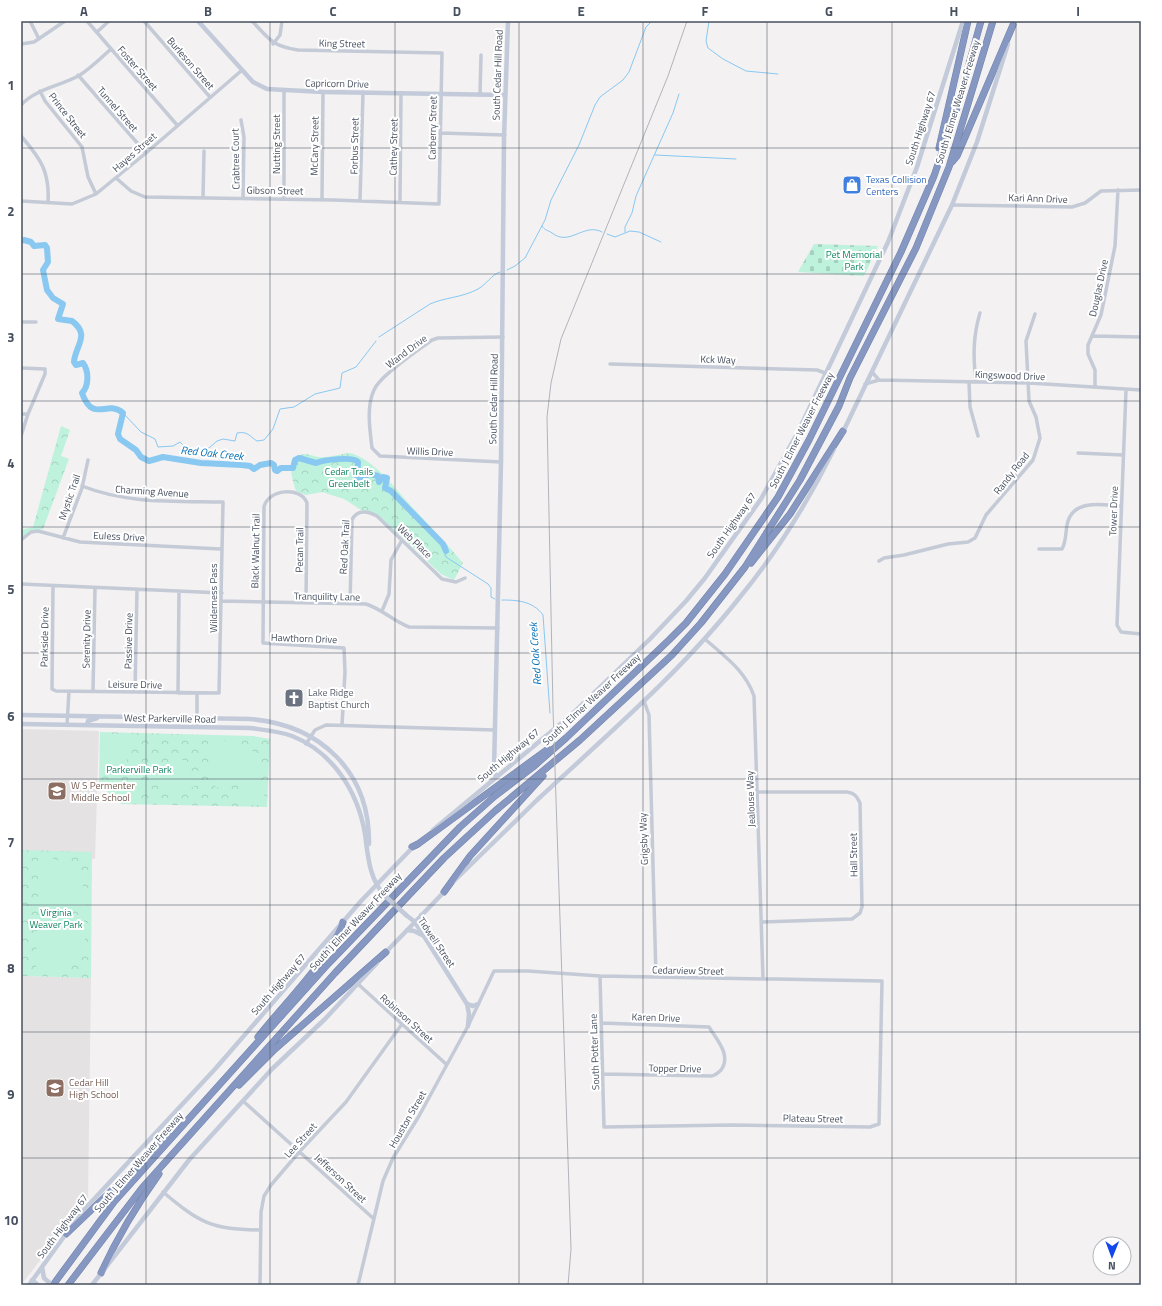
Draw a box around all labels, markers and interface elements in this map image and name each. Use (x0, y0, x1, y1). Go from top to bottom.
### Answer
text: A (80, 1, 88, 21)
text: B (204, 1, 212, 21)
text: C (329, 1, 337, 21)
text: D (453, 1, 461, 21)
text: E (577, 1, 585, 21)
text: F (702, 1, 709, 21)
text: G (825, 1, 833, 21)
text: H (950, 1, 958, 21)
text: I (1076, 1, 1080, 21)
street label: South Cedar Hill Road (488, 29, 507, 121)
street label: Burleson Street (163, 34, 218, 93)
street label: King Street (319, 36, 366, 51)
street label: South J Elmer Weaver Freeway (931, 38, 984, 166)
street label: Foster Street (114, 43, 162, 94)
text: 1 (7, 75, 15, 95)
street label: Capricorn Drive (305, 75, 369, 92)
street label: Tunnel Street (94, 83, 142, 136)
street label: Prince Street (45, 89, 91, 142)
street label: South Highway 67 (901, 89, 940, 167)
street label: Carberry Street (424, 95, 441, 160)
street label: Nutting Street (269, 114, 284, 174)
street label: McCary Street (306, 116, 323, 176)
street label: Forbus Street (347, 117, 363, 175)
street label: Cathey Street (386, 118, 402, 176)
street label: Crabtree Court (227, 128, 244, 190)
street label: Hayes Street (109, 129, 160, 176)
place label: Texas Collision Centers (866, 172, 927, 199)
shop icon: Texas Collision Centers (841, 174, 863, 196)
street label: Gibson Street (246, 183, 304, 199)
street label: Kari Ann Drive (1008, 190, 1068, 207)
text: 2 (7, 201, 15, 221)
park label: Pet Memorial Park (826, 247, 882, 274)
street label: Douglas Drive (1085, 258, 1112, 318)
text: 3 (7, 327, 15, 347)
street label: Wand Drive (382, 331, 430, 372)
street label: Kck Way (700, 351, 736, 368)
street label: South Cedar Hill Road (485, 353, 502, 445)
street label: Kingswood Drive (974, 367, 1045, 384)
street label: South J Elmer Weaver Freeway (765, 369, 837, 491)
water label: Red Oak Creek (180, 442, 245, 464)
street label: Willis Drive (406, 443, 454, 460)
street label: Randy Road (990, 449, 1033, 498)
text: 4 (7, 453, 15, 473)
park label: Cedar Trails Greenbelt (325, 464, 374, 491)
street label: Mystic Trail (55, 472, 84, 522)
street label: Charming Avenue (115, 481, 189, 502)
street label: Tower Drive (1105, 486, 1122, 536)
street label: South Highway 67 (703, 489, 760, 561)
street label: Black Walnut Trail (247, 514, 264, 588)
street label: Red Oak Trail (336, 519, 353, 575)
street label: Web Place (394, 521, 436, 562)
street label: Pecan Trail (292, 527, 307, 573)
street label: Euless Drive (93, 528, 145, 545)
street label: Wilderness Pass (206, 563, 221, 633)
text: 5 (7, 579, 15, 599)
street label: Tranquility Lane (294, 588, 360, 605)
street label: Parkside Drive (36, 607, 53, 667)
street label: Serenity Drive (78, 609, 95, 669)
street label: Passive Drive (121, 613, 136, 669)
water label: Red Oak Creek (525, 621, 545, 686)
street label: Hawthorn Drive (271, 630, 337, 647)
street label: South J Elmer Weaver Freeway (539, 650, 644, 749)
street label: Leisure Drive (108, 677, 162, 692)
place label: Lake Ridge Baptist Church (308, 685, 370, 712)
church icon: Lake Ridge Baptist Church (283, 687, 305, 709)
text: 6 (7, 706, 15, 726)
street label: West Parkerville Road (124, 710, 216, 727)
street label: South Highway 67 (474, 725, 543, 786)
park label: Parkerville Park (106, 762, 172, 777)
street label: Jealouse Way (742, 770, 759, 827)
place label: W S Permenter Middle School (71, 778, 135, 805)
school or university icon: W S Permenter Middle School (46, 780, 68, 802)
street label: Grigsby Way (635, 812, 652, 865)
text: 7 (7, 832, 15, 852)
street label: Hall Street (846, 832, 861, 877)
street label: South J Elmer Weaver Freeway (306, 869, 405, 974)
park label: Virginia Weaver Park (29, 905, 83, 932)
street label: Tidwell Street (414, 914, 459, 971)
street label: South Highway 67 (247, 950, 309, 1018)
text: 8 (7, 958, 15, 978)
street label: Cedarview Street (652, 962, 724, 979)
street label: Robinson Street (377, 990, 437, 1047)
street label: Karen Drive (631, 1009, 681, 1026)
street label: South Potter Lane (586, 1014, 603, 1090)
street label: Topper Drive (648, 1061, 701, 1076)
place label: Cedar Hill High School (69, 1075, 119, 1102)
school or university icon: Cedar Hill High School (44, 1077, 66, 1099)
text: 9 (7, 1084, 15, 1104)
street label: Houston Street (385, 1087, 430, 1151)
street label: South J Elmer Weaver Freeway (90, 1109, 186, 1216)
street label: Plateau Street (783, 1110, 844, 1127)
street label: Lee Street (280, 1119, 321, 1161)
street label: Jefferson Street (311, 1150, 370, 1207)
street label: South Highway 67 (33, 1191, 92, 1262)
text: 10 (4, 1210, 18, 1230)
north arrow (1092, 1236, 1132, 1276)
text: N (1108, 1258, 1116, 1274)

